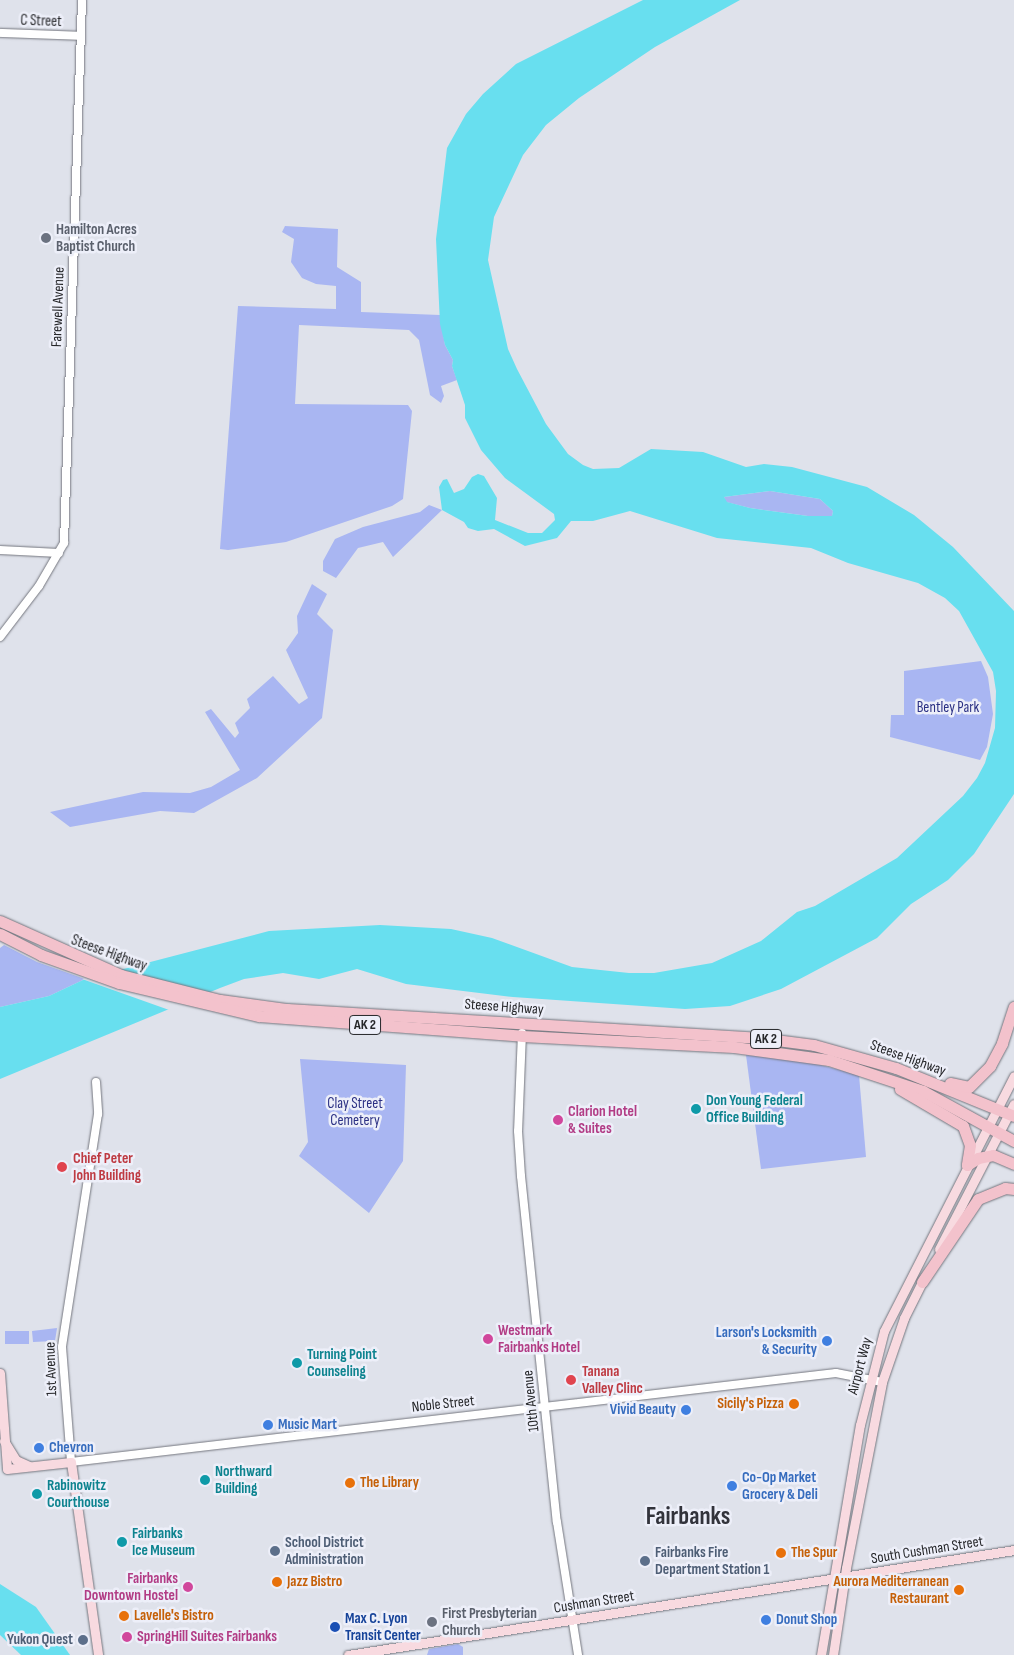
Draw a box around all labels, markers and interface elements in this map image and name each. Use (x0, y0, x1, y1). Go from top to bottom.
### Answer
street label: C Street (20, 11, 62, 31)
place label: Hamilton Acres Baptist Church (56, 220, 137, 255)
marker: Hamilton Acres Baptist Church (40, 232, 52, 244)
street label: Farewell Avenue (48, 267, 68, 347)
park label: Bentley Park (917, 699, 979, 717)
street label: Steese Highway (69, 931, 149, 975)
street label: Steese Highway (464, 995, 544, 1019)
road number: AK 2 (349, 1014, 381, 1036)
road number: AK 2 (750, 1028, 782, 1050)
street label: Steese Highway (868, 1036, 948, 1080)
place label: Don Young Federal Office Building (706, 1091, 803, 1126)
park label: Clay Street Cemetery (327, 1094, 383, 1129)
place label: Clarion Hotel & Suites (568, 1102, 637, 1137)
marker: Don Young Federal Office Building (690, 1103, 702, 1115)
marker: Clarion Hotel & Suites (552, 1114, 564, 1126)
place label: Chief Peter John Building (73, 1149, 141, 1184)
marker: Chief Peter John Building (55, 1160, 69, 1174)
place label: Westmark Fairbanks Hotel (498, 1321, 580, 1356)
place label: Larson's Locksmith & Security (716, 1323, 817, 1358)
marker: Westmark Fairbanks Hotel (482, 1333, 494, 1345)
marker: Larson's Locksmith & Security (821, 1335, 833, 1347)
street label: Airport Way (844, 1336, 876, 1396)
street label: 1st Avenue (41, 1342, 61, 1396)
place label: Turning Point Counseling (307, 1345, 377, 1380)
marker: Turning Point Counseling (291, 1357, 303, 1369)
place label: Tanana Valley Clinc (582, 1362, 643, 1397)
street label: 10th Avenue (519, 1369, 543, 1433)
marker: Tanana Valley Clinc (564, 1373, 578, 1387)
street label: Noble Street (411, 1392, 475, 1416)
place label: Sicily's Pizza (717, 1395, 784, 1413)
marker: Sicily's Pizza (788, 1398, 800, 1410)
place label: Vivid Beauty (610, 1401, 676, 1419)
marker: Vivid Beauty (680, 1404, 692, 1416)
place label: Music Mart (278, 1416, 337, 1434)
marker: Music Mart (262, 1419, 274, 1431)
place label: Chevron (49, 1439, 94, 1457)
marker: Chevron (33, 1442, 45, 1454)
place label: Northward Building (215, 1462, 272, 1497)
place label: Co-Op Market Grocery & Deli (742, 1468, 818, 1503)
marker: Northward Building (199, 1474, 211, 1486)
place label: The Library (360, 1474, 419, 1492)
place label: Rabinowitz Courthouse (47, 1476, 109, 1511)
marker: The Library (344, 1477, 356, 1489)
marker: Co-Op Market Grocery & Deli (726, 1480, 738, 1492)
marker: Rabinowitz Courthouse (31, 1488, 43, 1500)
district label: Fairbanks (646, 1502, 730, 1532)
place label: Fairbanks Ice Museum (132, 1524, 195, 1559)
street label: South Cushman Street (870, 1532, 984, 1568)
place label: School District Administration (285, 1533, 364, 1568)
marker: Fairbanks Ice Museum (116, 1536, 128, 1548)
place label: Fairbanks Fire Department Station 1 (655, 1543, 769, 1578)
place label: The Spur (791, 1544, 837, 1562)
marker: School District Administration (269, 1545, 281, 1557)
marker: The Spur (775, 1547, 787, 1559)
marker: Fairbanks Fire Department Station 1 (639, 1555, 651, 1567)
place label: Fairbanks Downtown Hostel (84, 1569, 178, 1604)
place label: Aurora Mediterranean Restaurant (834, 1572, 949, 1607)
place label: Jazz Bistro (287, 1573, 342, 1591)
marker: Jazz Bistro (271, 1576, 283, 1588)
marker: Fairbanks Downtown Hostel (182, 1581, 194, 1593)
marker: Aurora Mediterranean Restaurant (953, 1584, 965, 1596)
street label: Cushman Street (553, 1587, 635, 1617)
place label: First Presbyterian Church (442, 1604, 537, 1639)
place label: Lavelle's Bistro (134, 1607, 214, 1625)
place label: Max C. Lyon Transit Center (345, 1609, 421, 1644)
marker: Lavelle's Bistro (118, 1610, 130, 1622)
place label: Donut Shop (776, 1611, 837, 1629)
marker: Donut Shop (760, 1614, 772, 1626)
marker: First Presbyterian Church (426, 1616, 438, 1628)
marker: Max C. Lyon Transit Center (329, 1621, 341, 1633)
place label: SpringHill Suites Fairbanks (137, 1628, 277, 1646)
place label: Yukon Quest (7, 1631, 73, 1649)
marker: SpringHill Suites Fairbanks (121, 1631, 133, 1643)
marker: Yukon Quest (77, 1634, 89, 1646)

